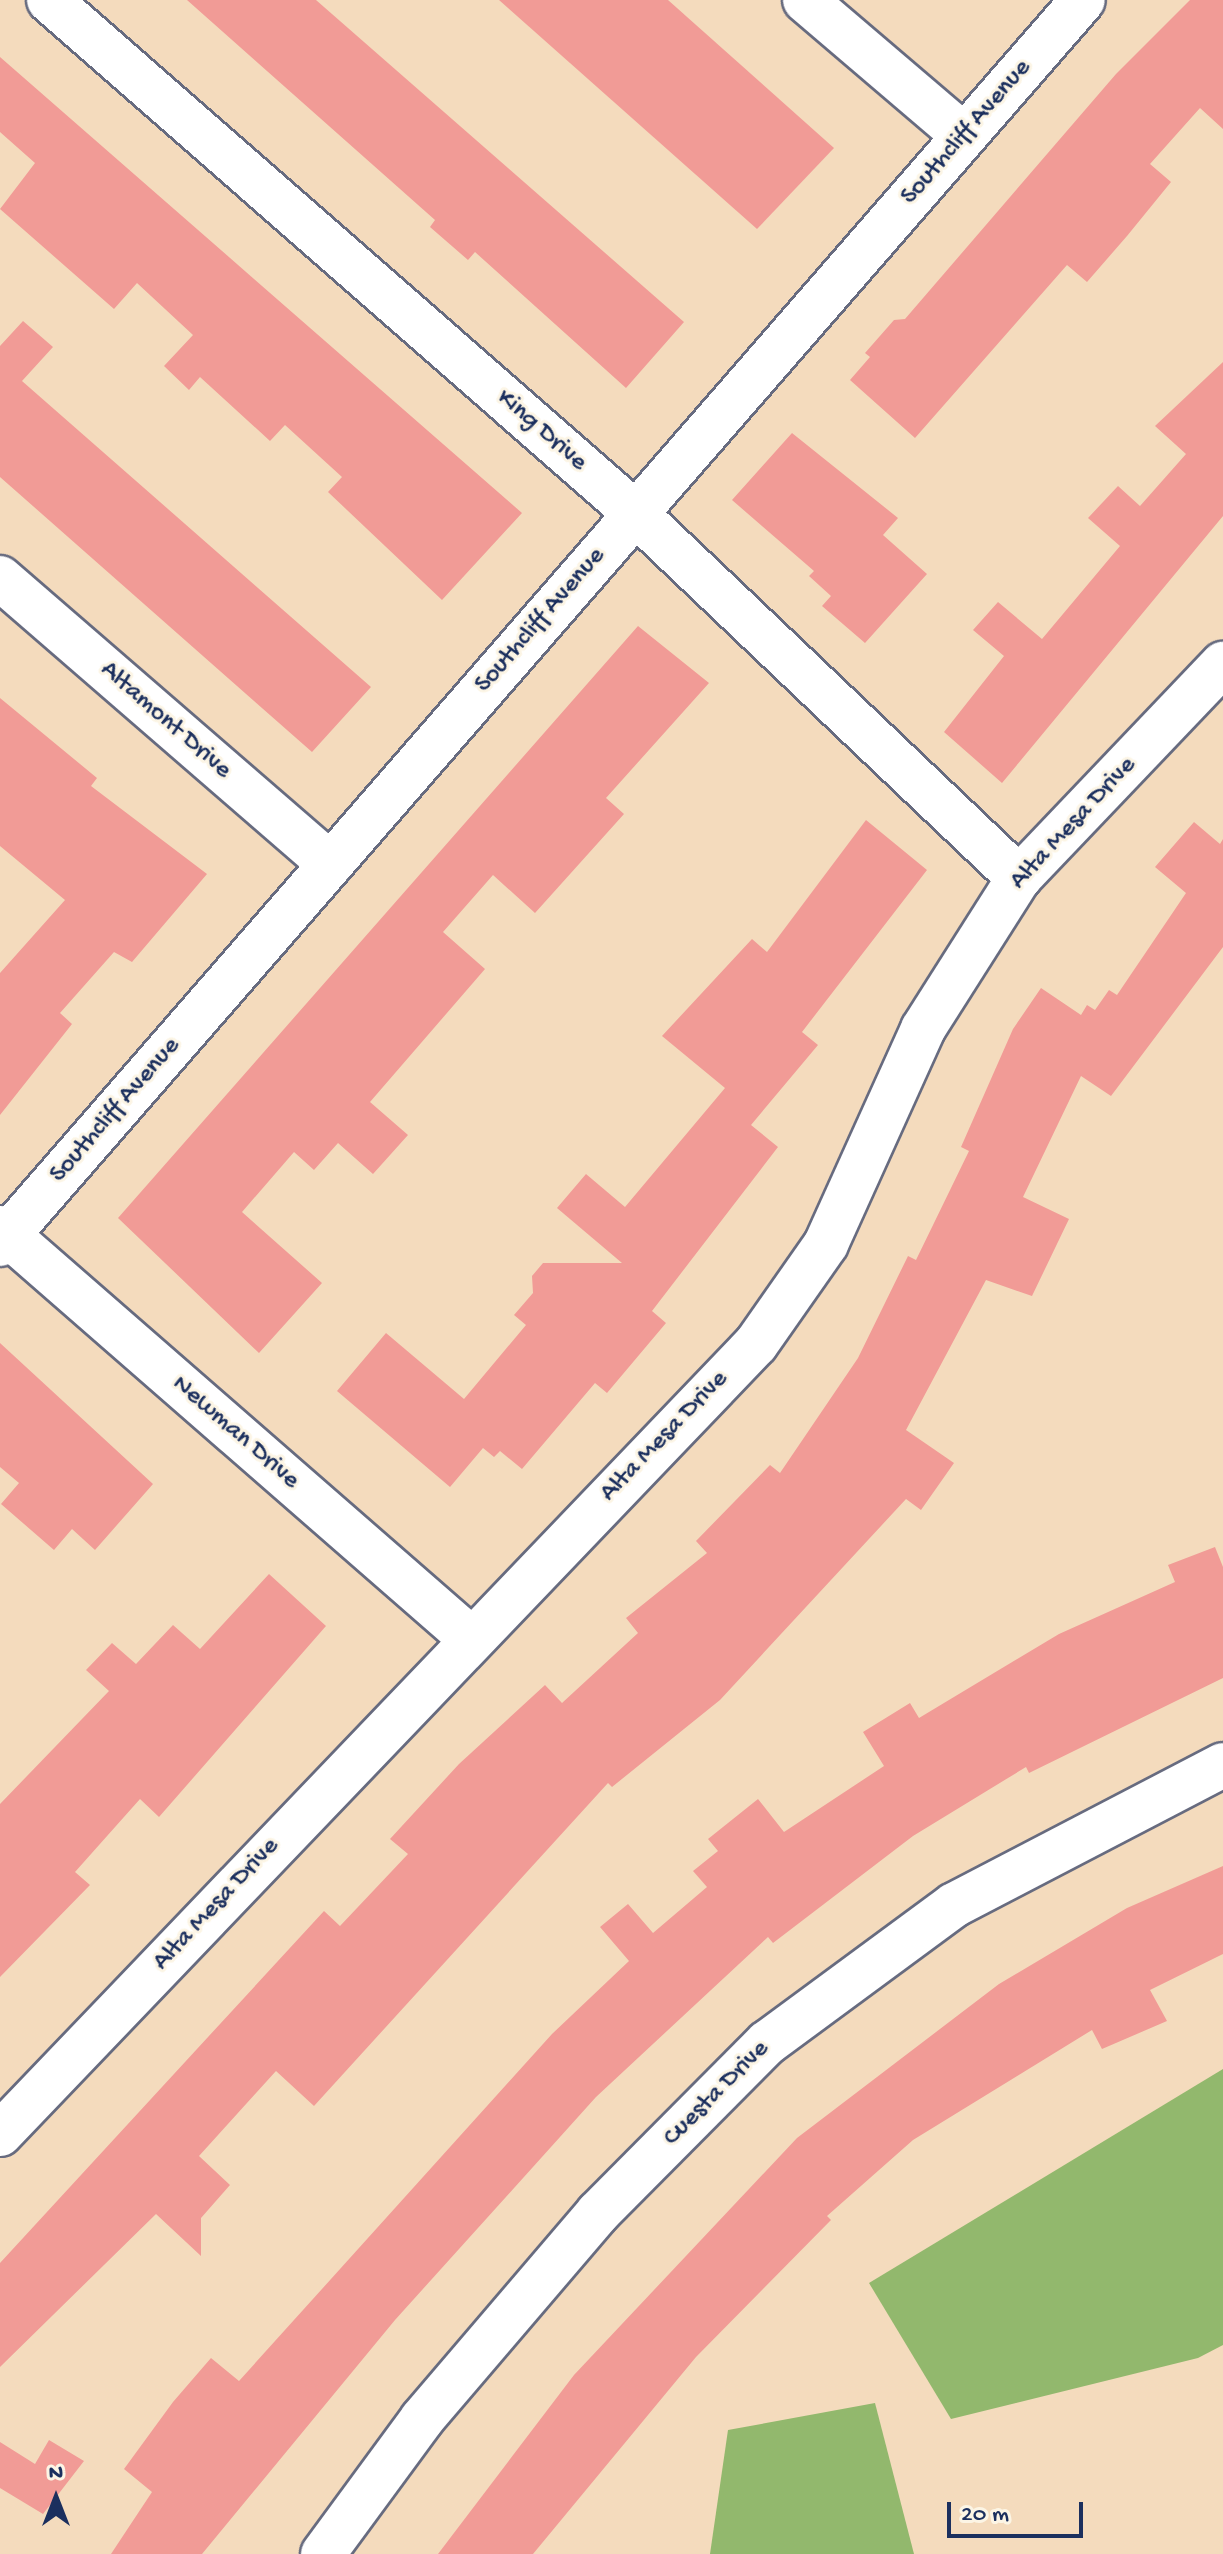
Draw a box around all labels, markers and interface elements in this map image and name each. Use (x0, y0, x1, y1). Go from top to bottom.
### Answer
street label: Southcliff Avenue (895, 54, 1039, 212)
street label: King Drive (489, 383, 593, 479)
street label: Southcliff Avenue (469, 542, 613, 700)
street label: Altamont Drive (93, 655, 237, 787)
street label: Alta Mesa Drive (1004, 751, 1144, 897)
street label: Southcliff Avenue (44, 1032, 188, 1190)
street label: Alta Mesa Drive (595, 1365, 735, 1509)
street label: Newman Drive (165, 1369, 305, 1497)
street label: Alta Mesa Drive (147, 1832, 287, 1978)
street label: Cuesta Drive (657, 2034, 777, 2154)
north arrow (16, 2458, 96, 2538)
text: N (49, 2461, 63, 2487)
scale bar (951, 2486, 1087, 2536)
text: 20 m (961, 2501, 1009, 2530)

